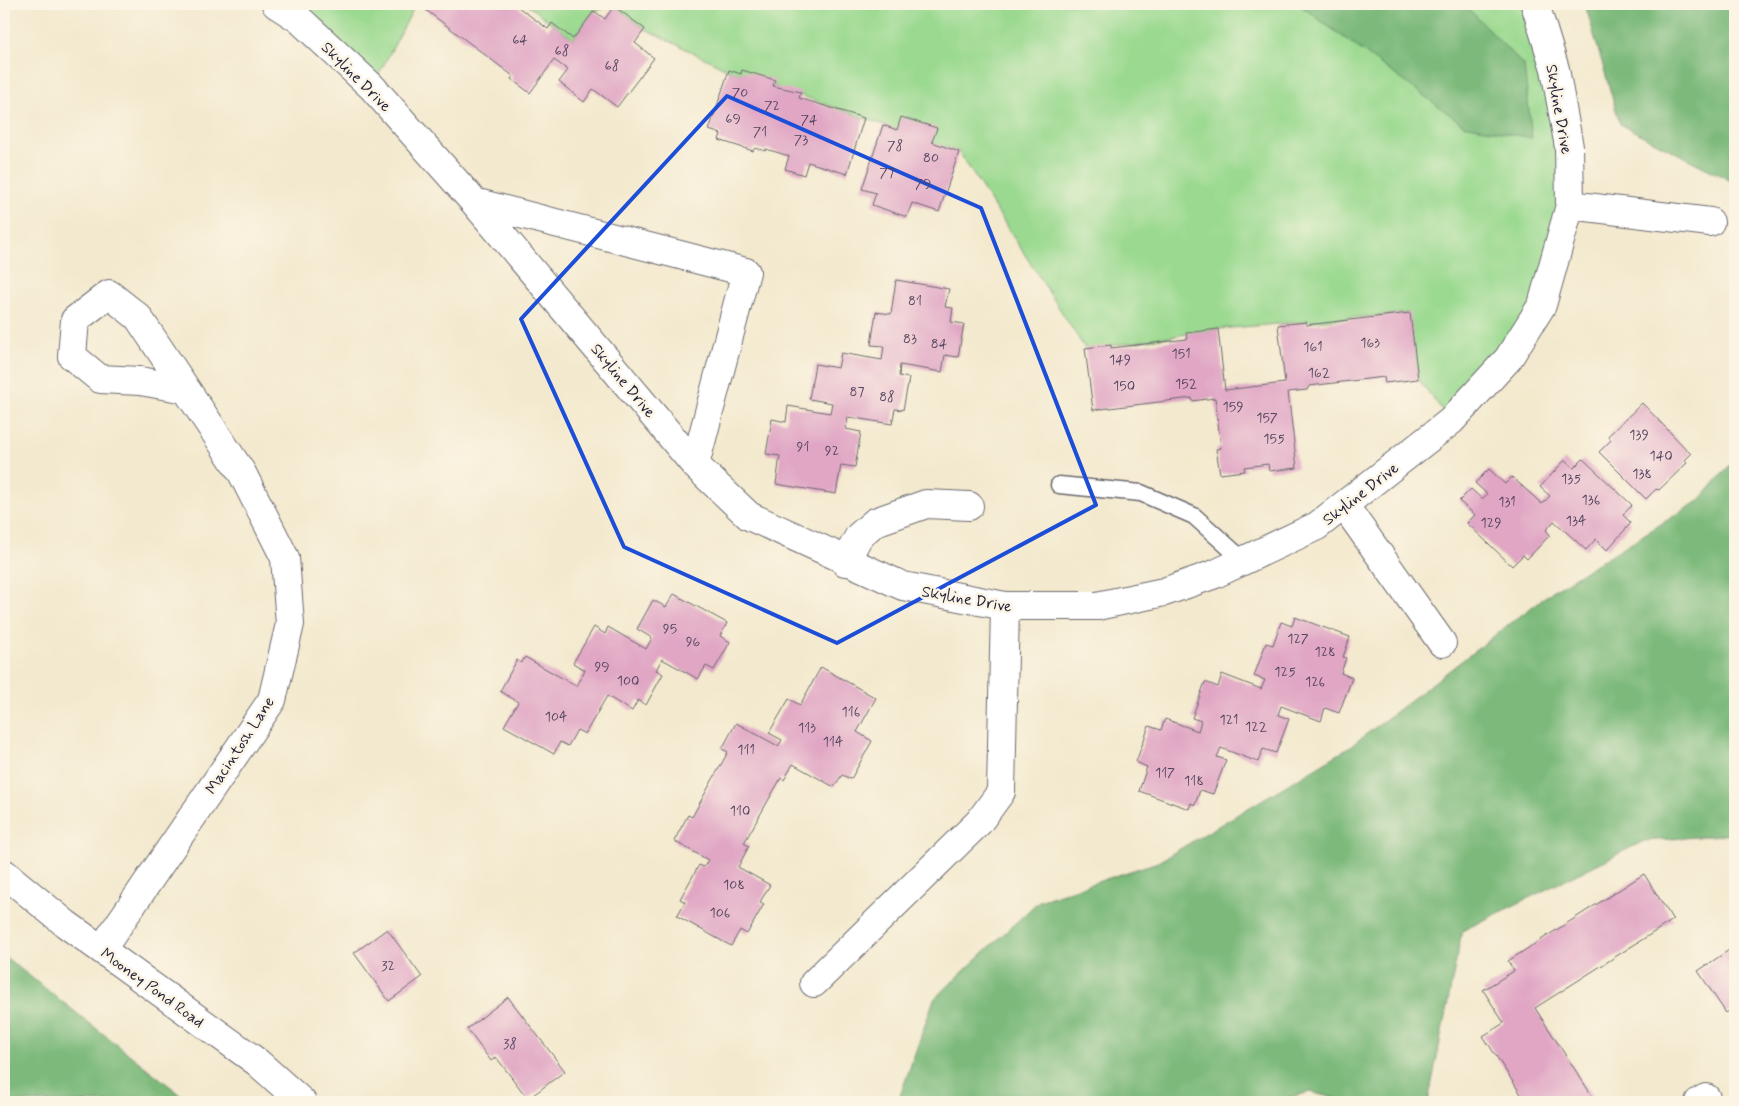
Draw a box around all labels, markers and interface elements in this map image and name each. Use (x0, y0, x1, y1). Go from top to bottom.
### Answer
house number: 64 (512, 31, 528, 49)
street label: Skyline Drive (316, 37, 396, 117)
house number: 68 (555, 42, 569, 60)
house number: 68 (605, 57, 619, 75)
street label: Skyline Drive (1540, 63, 1577, 156)
house number: 70 (732, 84, 748, 102)
house number: 72 (764, 97, 780, 115)
house number: 69 (725, 110, 741, 128)
house number: 74 (801, 111, 818, 129)
house number: 71 (753, 123, 767, 141)
house number: 73 (794, 131, 808, 149)
house number: 78 (887, 137, 903, 155)
house number: 80 (923, 149, 939, 167)
house number: 77 (879, 164, 895, 182)
house number: 79 (915, 175, 931, 193)
house number: 81 (908, 292, 922, 310)
house number: 83 (903, 330, 917, 348)
house number: 163 (1360, 334, 1380, 352)
house number: 84 (931, 335, 948, 353)
house number: 161 (1303, 338, 1323, 356)
street label: Skyline Drive (586, 339, 660, 423)
house number: 151 (1171, 345, 1191, 363)
house number: 149 (1109, 351, 1131, 369)
house number: 162 (1308, 364, 1330, 382)
house number: 152 (1175, 375, 1197, 393)
house number: 150 (1113, 377, 1135, 395)
house number: 87 (850, 383, 864, 401)
house number: 88 (879, 388, 895, 406)
house number: 159 (1222, 398, 1244, 416)
house number: 157 (1256, 409, 1278, 427)
house number: 139 (1629, 426, 1649, 444)
house number: 155 (1263, 430, 1285, 448)
house number: 91 (797, 438, 809, 456)
house number: 92 (825, 442, 839, 460)
house number: 140 (1649, 447, 1673, 465)
street label: Skyline Drive (1319, 458, 1404, 531)
house number: 138 (1632, 465, 1652, 483)
house number: 135 (1561, 470, 1581, 488)
house number: 136 (1582, 491, 1600, 509)
house number: 131 (1498, 493, 1516, 511)
house number: 134 (1566, 512, 1586, 530)
house number: 129 (1480, 514, 1502, 532)
street label: Skyline Drive (920, 581, 1014, 618)
house number: 95 (663, 620, 677, 638)
house number: 127 (1287, 630, 1309, 648)
house number: 96 (686, 633, 701, 651)
house number: 128 (1314, 643, 1336, 661)
house number: 99 (594, 658, 610, 676)
house number: 125 (1274, 663, 1296, 681)
house number: 100 (617, 672, 639, 690)
house number: 126 (1305, 673, 1325, 691)
street label: Macintosh Lane (201, 693, 280, 799)
house number: 116 (842, 703, 860, 721)
house number: 104 (545, 708, 567, 726)
house number: 121 (1219, 711, 1239, 729)
house number: 122 (1245, 718, 1267, 736)
house number: 113 (798, 719, 816, 737)
house number: 114 (823, 733, 843, 751)
house number: 111 (737, 741, 755, 759)
house number: 117 (1155, 764, 1175, 782)
house number: 118 (1184, 772, 1204, 790)
house number: 110 (730, 802, 750, 820)
house number: 108 (723, 876, 745, 894)
house number: 106 (710, 904, 730, 922)
street label: Mooney Pond Road (96, 943, 208, 1033)
house number: 32 (381, 957, 395, 975)
house number: 38 (503, 1035, 517, 1053)

